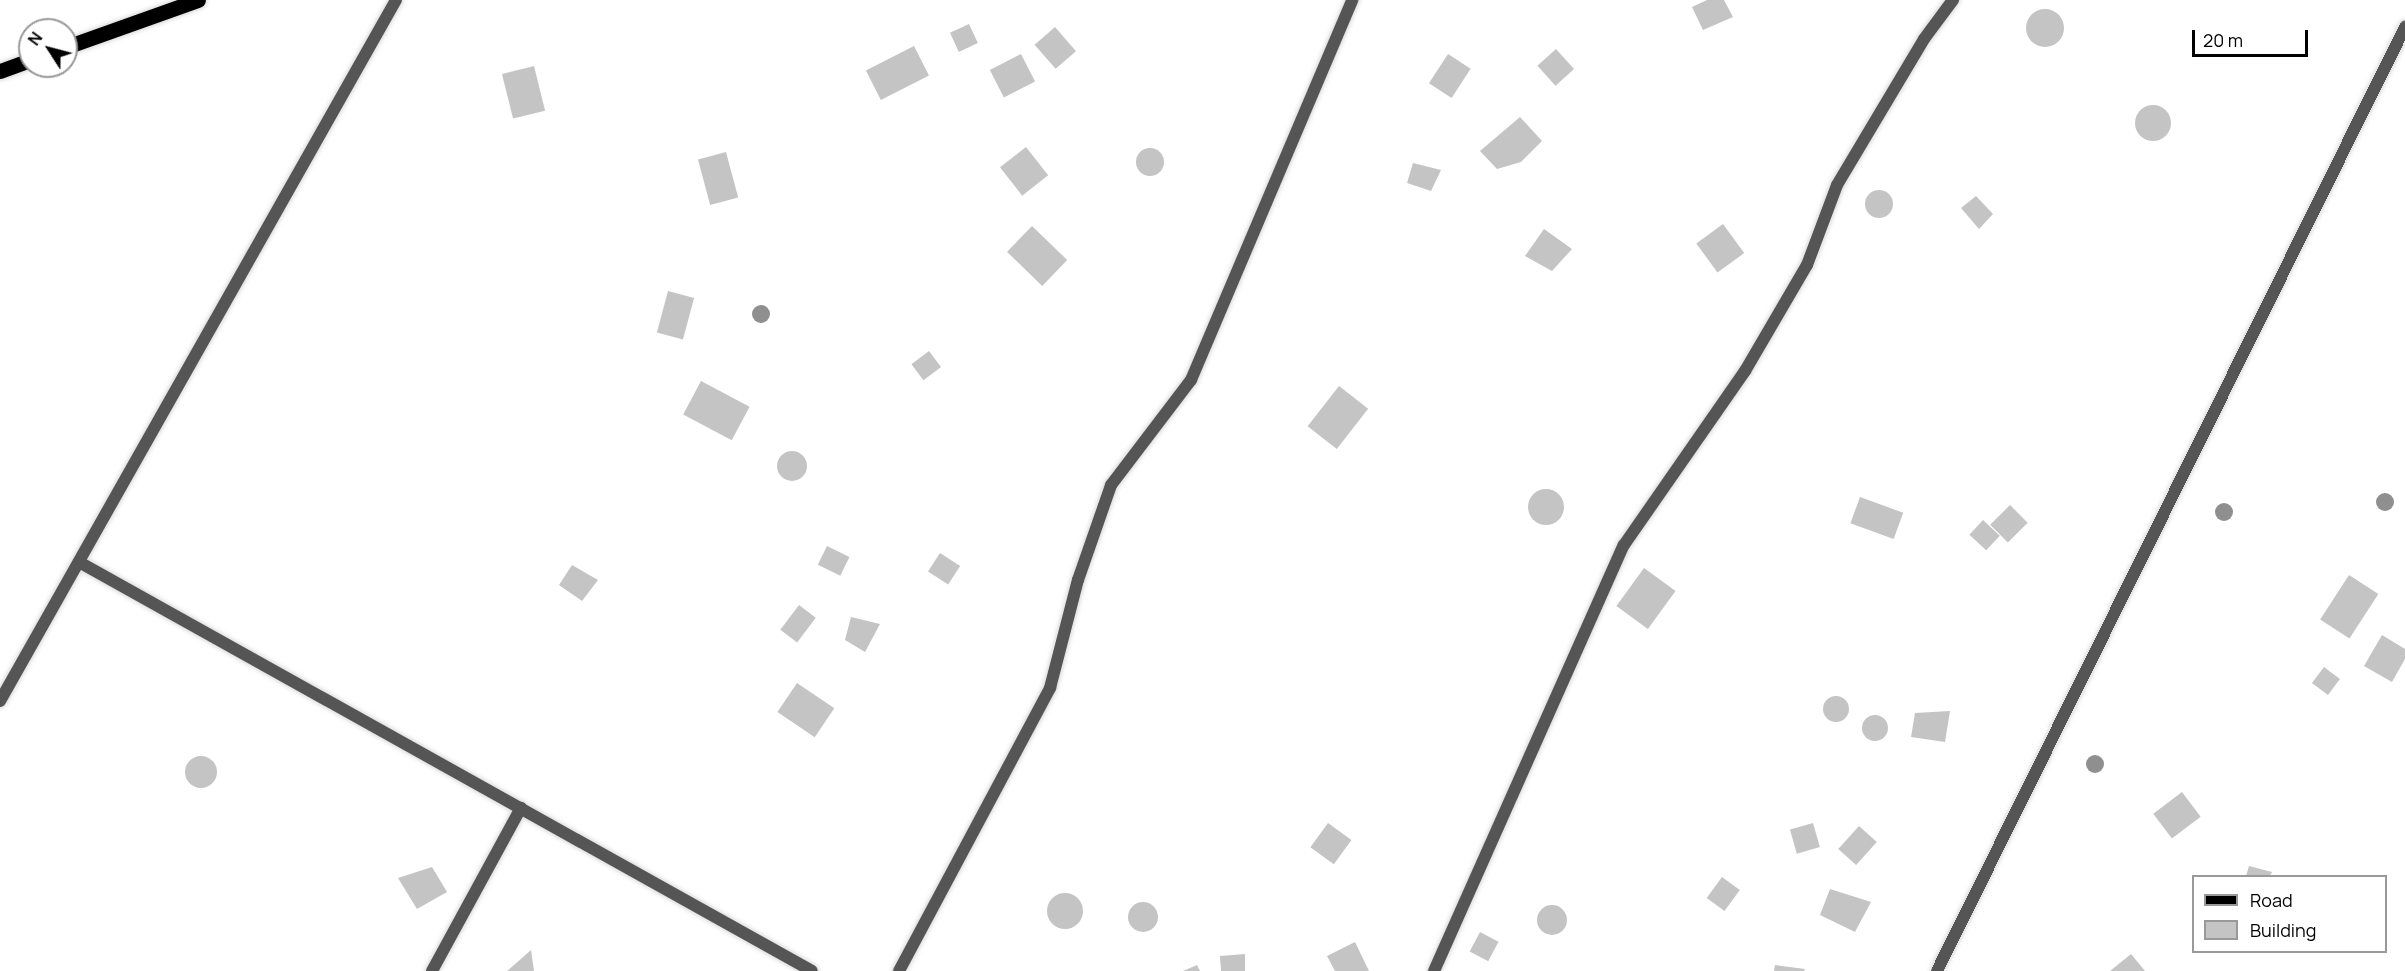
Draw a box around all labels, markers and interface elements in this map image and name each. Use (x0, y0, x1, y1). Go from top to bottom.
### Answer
north arrow (18, 18, 78, 78)
scale bar (2195, 18, 2310, 56)
text: N (23, 27, 47, 50)
text: 20 m (2203, 28, 2243, 52)
legend (2192, 875, 2387, 953)
text: Road (2250, 888, 2293, 912)
text: Building (2250, 918, 2316, 942)

